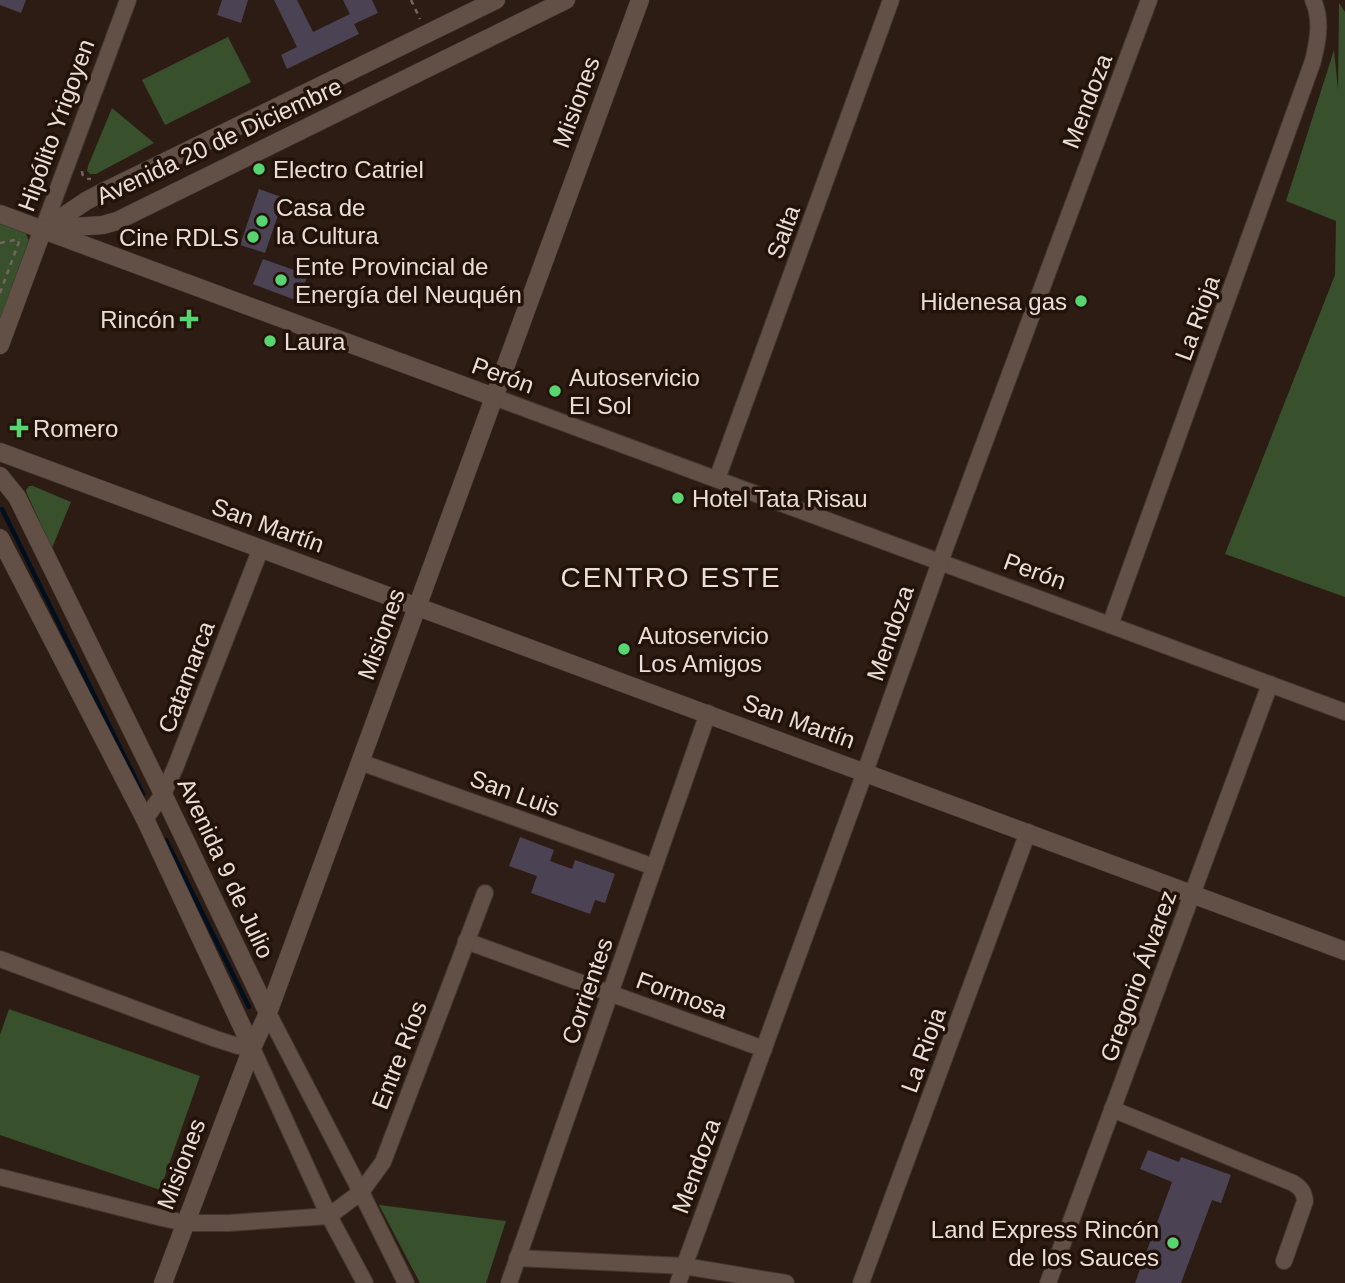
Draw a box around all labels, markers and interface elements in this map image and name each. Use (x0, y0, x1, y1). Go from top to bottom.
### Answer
street label: Hipólito Yrigoyen (12, 35, 100, 215)
street label: Mendoza (1057, 49, 1118, 152)
street label: Misiones (547, 53, 605, 151)
street label: Avenida 20 de Diciembre (92, 72, 346, 210)
place label: Electro Catriel (273, 156, 424, 183)
marker: Electro Catriel (251, 161, 267, 177)
place label: Casa de la Cultura (276, 194, 379, 249)
street label: Salta (761, 201, 805, 262)
marker: Casa de la Cultura (254, 213, 270, 229)
place label: Cine RDLS (119, 224, 239, 251)
marker: Cine RDLS (245, 229, 261, 245)
place label: Ente Provincial de Energía del Neuquén (295, 253, 522, 308)
street label: La Rioja (1169, 271, 1225, 364)
marker: Ente Provincial de Energía del Neuquén (273, 272, 289, 288)
place label: Hidenesa gas (920, 288, 1067, 315)
marker: Hidenesa gas (1073, 293, 1089, 309)
place label: Rincón (100, 306, 175, 333)
marker: Rincón (181, 311, 197, 327)
place label: Laura (284, 328, 346, 355)
marker: Laura (262, 333, 278, 349)
street label: Perón (468, 351, 538, 399)
place label: Autoservicio El Sol (569, 364, 700, 419)
marker: Autoservicio El Sol (547, 383, 563, 399)
place label: Romero (33, 415, 118, 442)
marker: Romero (11, 420, 27, 436)
place label: Hotel Tata Risau (692, 485, 868, 512)
marker: Hotel Tata Risau (670, 490, 686, 506)
street label: San Martín (208, 492, 328, 558)
street label: Perón (1000, 547, 1070, 595)
district label: CENTRO ESTE (560, 562, 782, 593)
street label: Mendoza (861, 581, 919, 684)
street label: Misiones (352, 585, 410, 683)
street label: Catamarca (152, 617, 220, 737)
place label: Autoservicio Los Amigos (638, 622, 769, 677)
marker: Autoservicio Los Amigos (616, 641, 632, 657)
street label: San Martín (739, 688, 859, 754)
street label: San Luis (466, 764, 564, 822)
street label: Avenida 9 de Julio (172, 774, 280, 962)
street label: Gregorio Álvarez (1095, 887, 1181, 1065)
street label: Corrientes (556, 934, 618, 1048)
street label: Formosa (633, 966, 732, 1024)
street label: Entre Ríos (366, 997, 432, 1113)
street label: La Rioja (895, 1003, 951, 1096)
street label: Mendoza (666, 1114, 726, 1217)
street label: Misiones (151, 1115, 211, 1213)
place label: Land Express Rincón de los Sauces (931, 1216, 1159, 1271)
marker: Land Express Rincón de los Sauces (1165, 1235, 1181, 1251)

